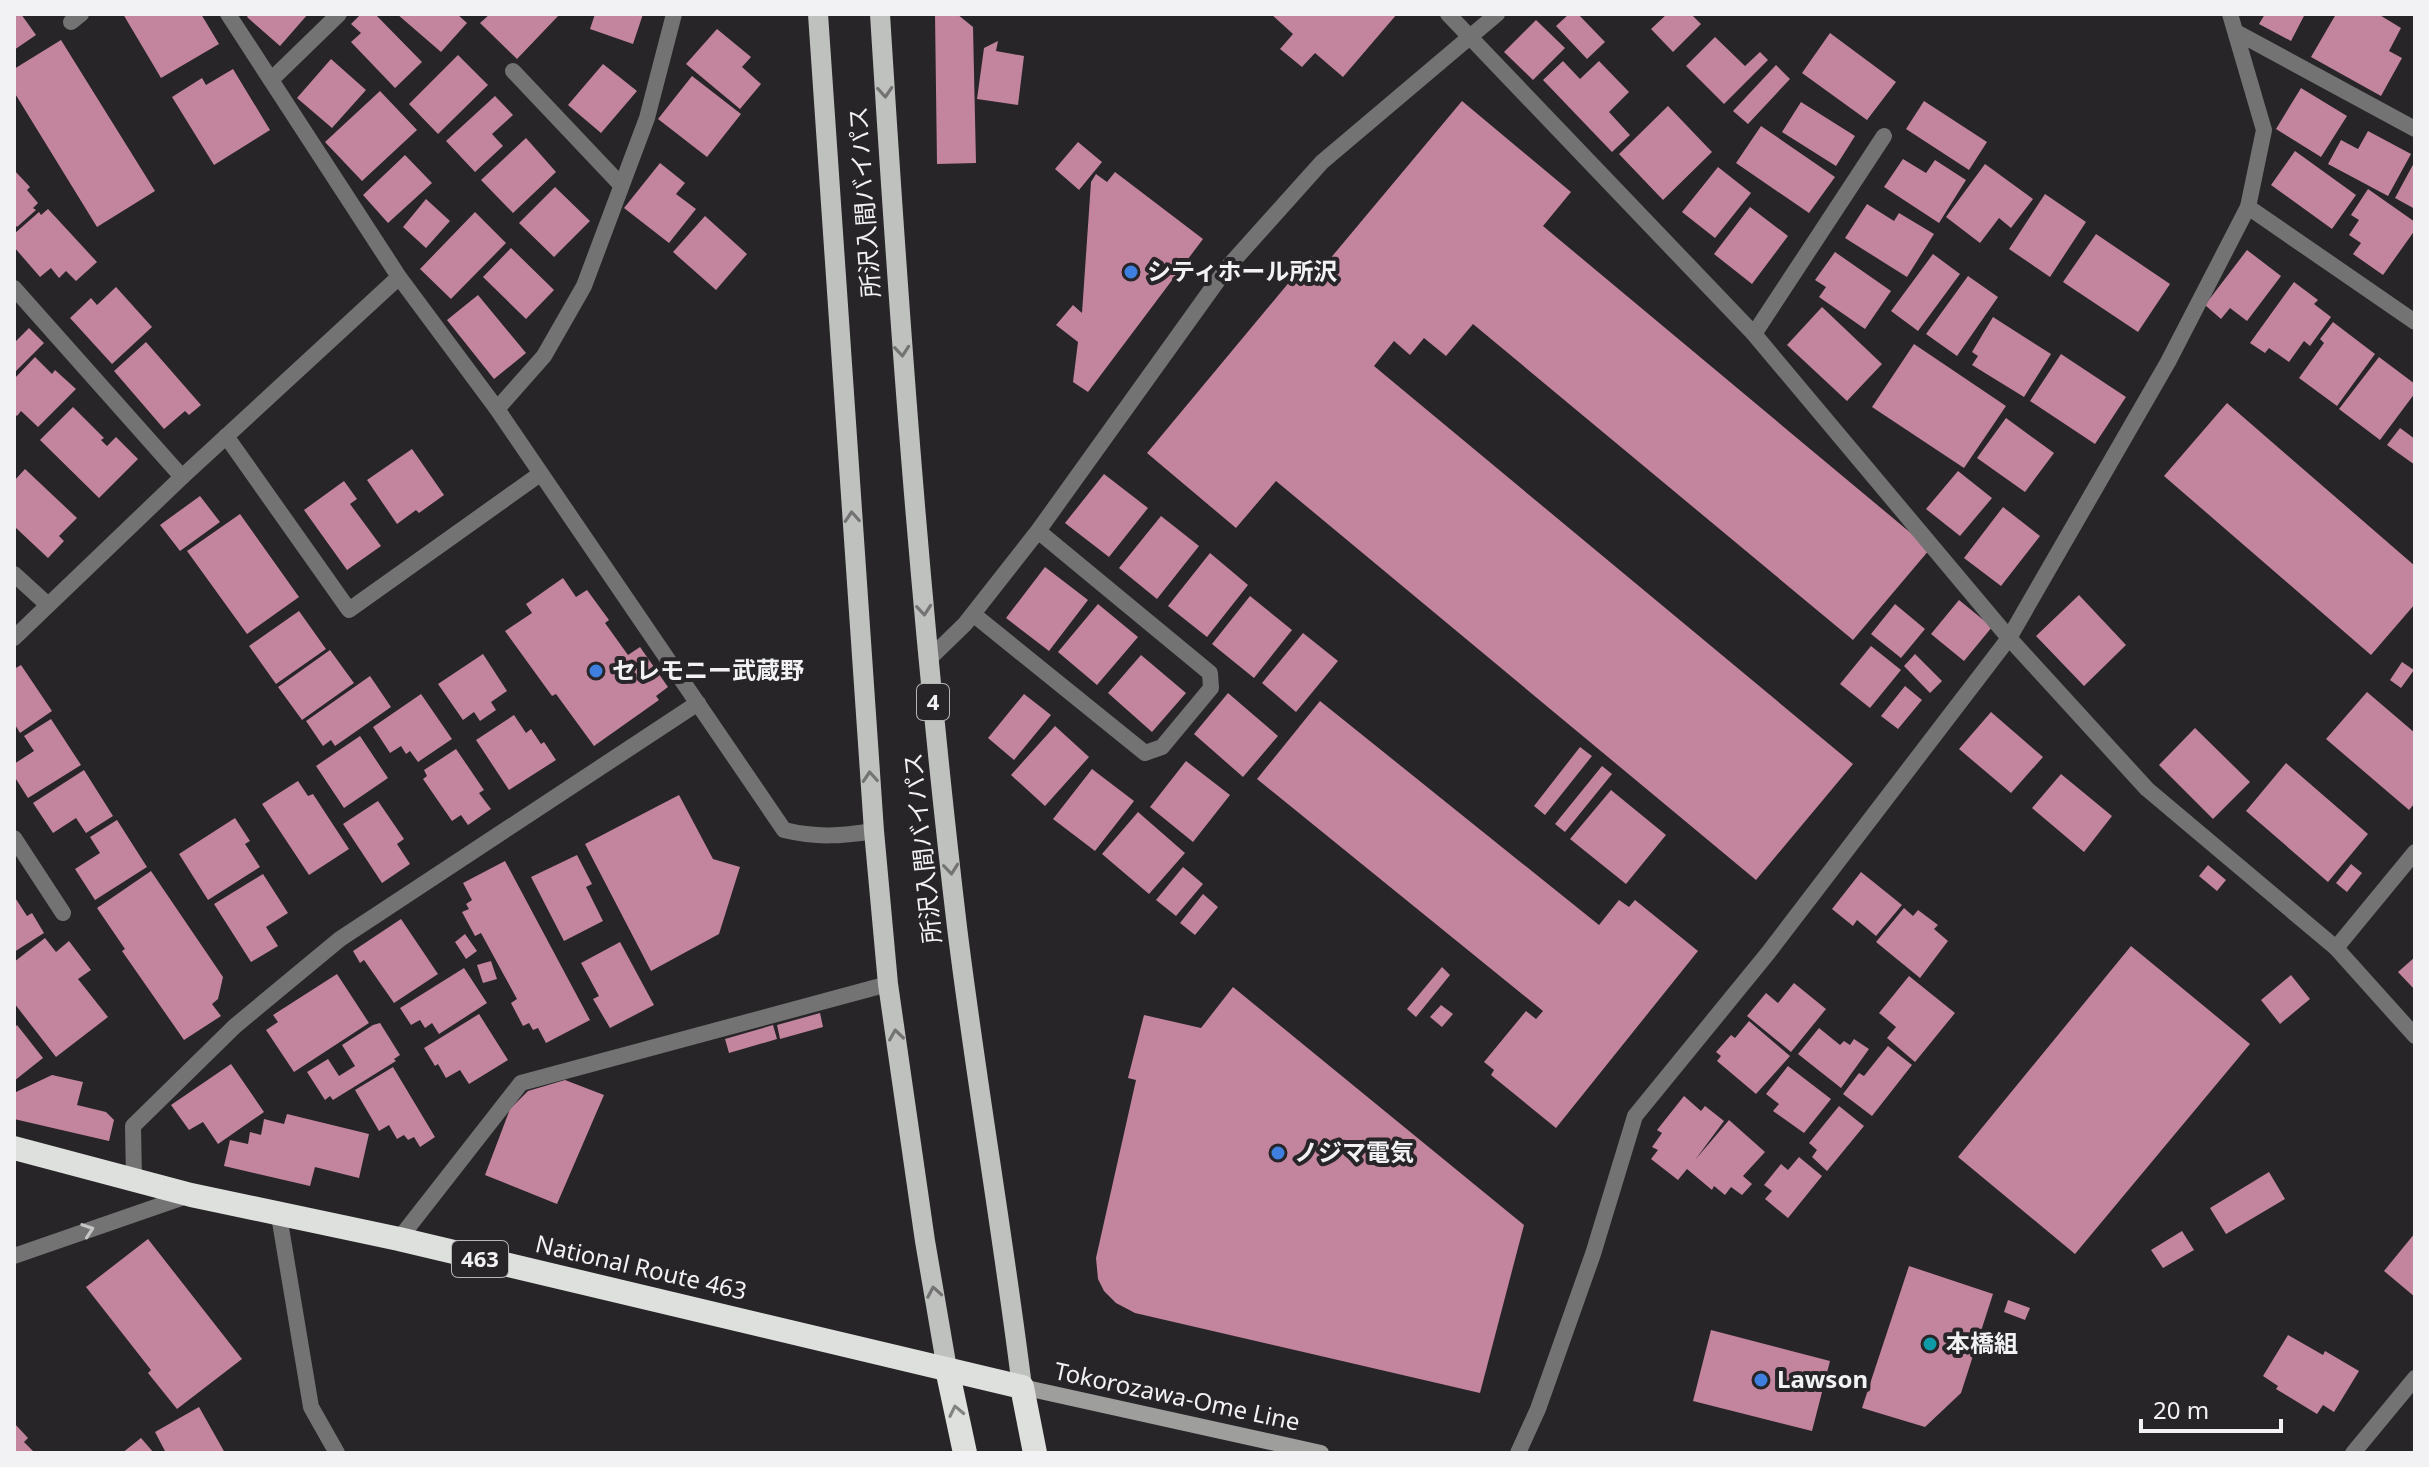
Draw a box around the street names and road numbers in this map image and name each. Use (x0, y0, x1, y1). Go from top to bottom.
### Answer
street label: 所沢入間バイパス (840, 105, 887, 299)
road number: 4 (917, 684, 949, 720)
street label: 所沢入間バイパス (895, 751, 948, 945)
street label: National Route 463 (533, 1226, 750, 1307)
road number: 463 (452, 1241, 508, 1277)
street label: Tokorozawa-Ome Line (1052, 1353, 1303, 1438)

